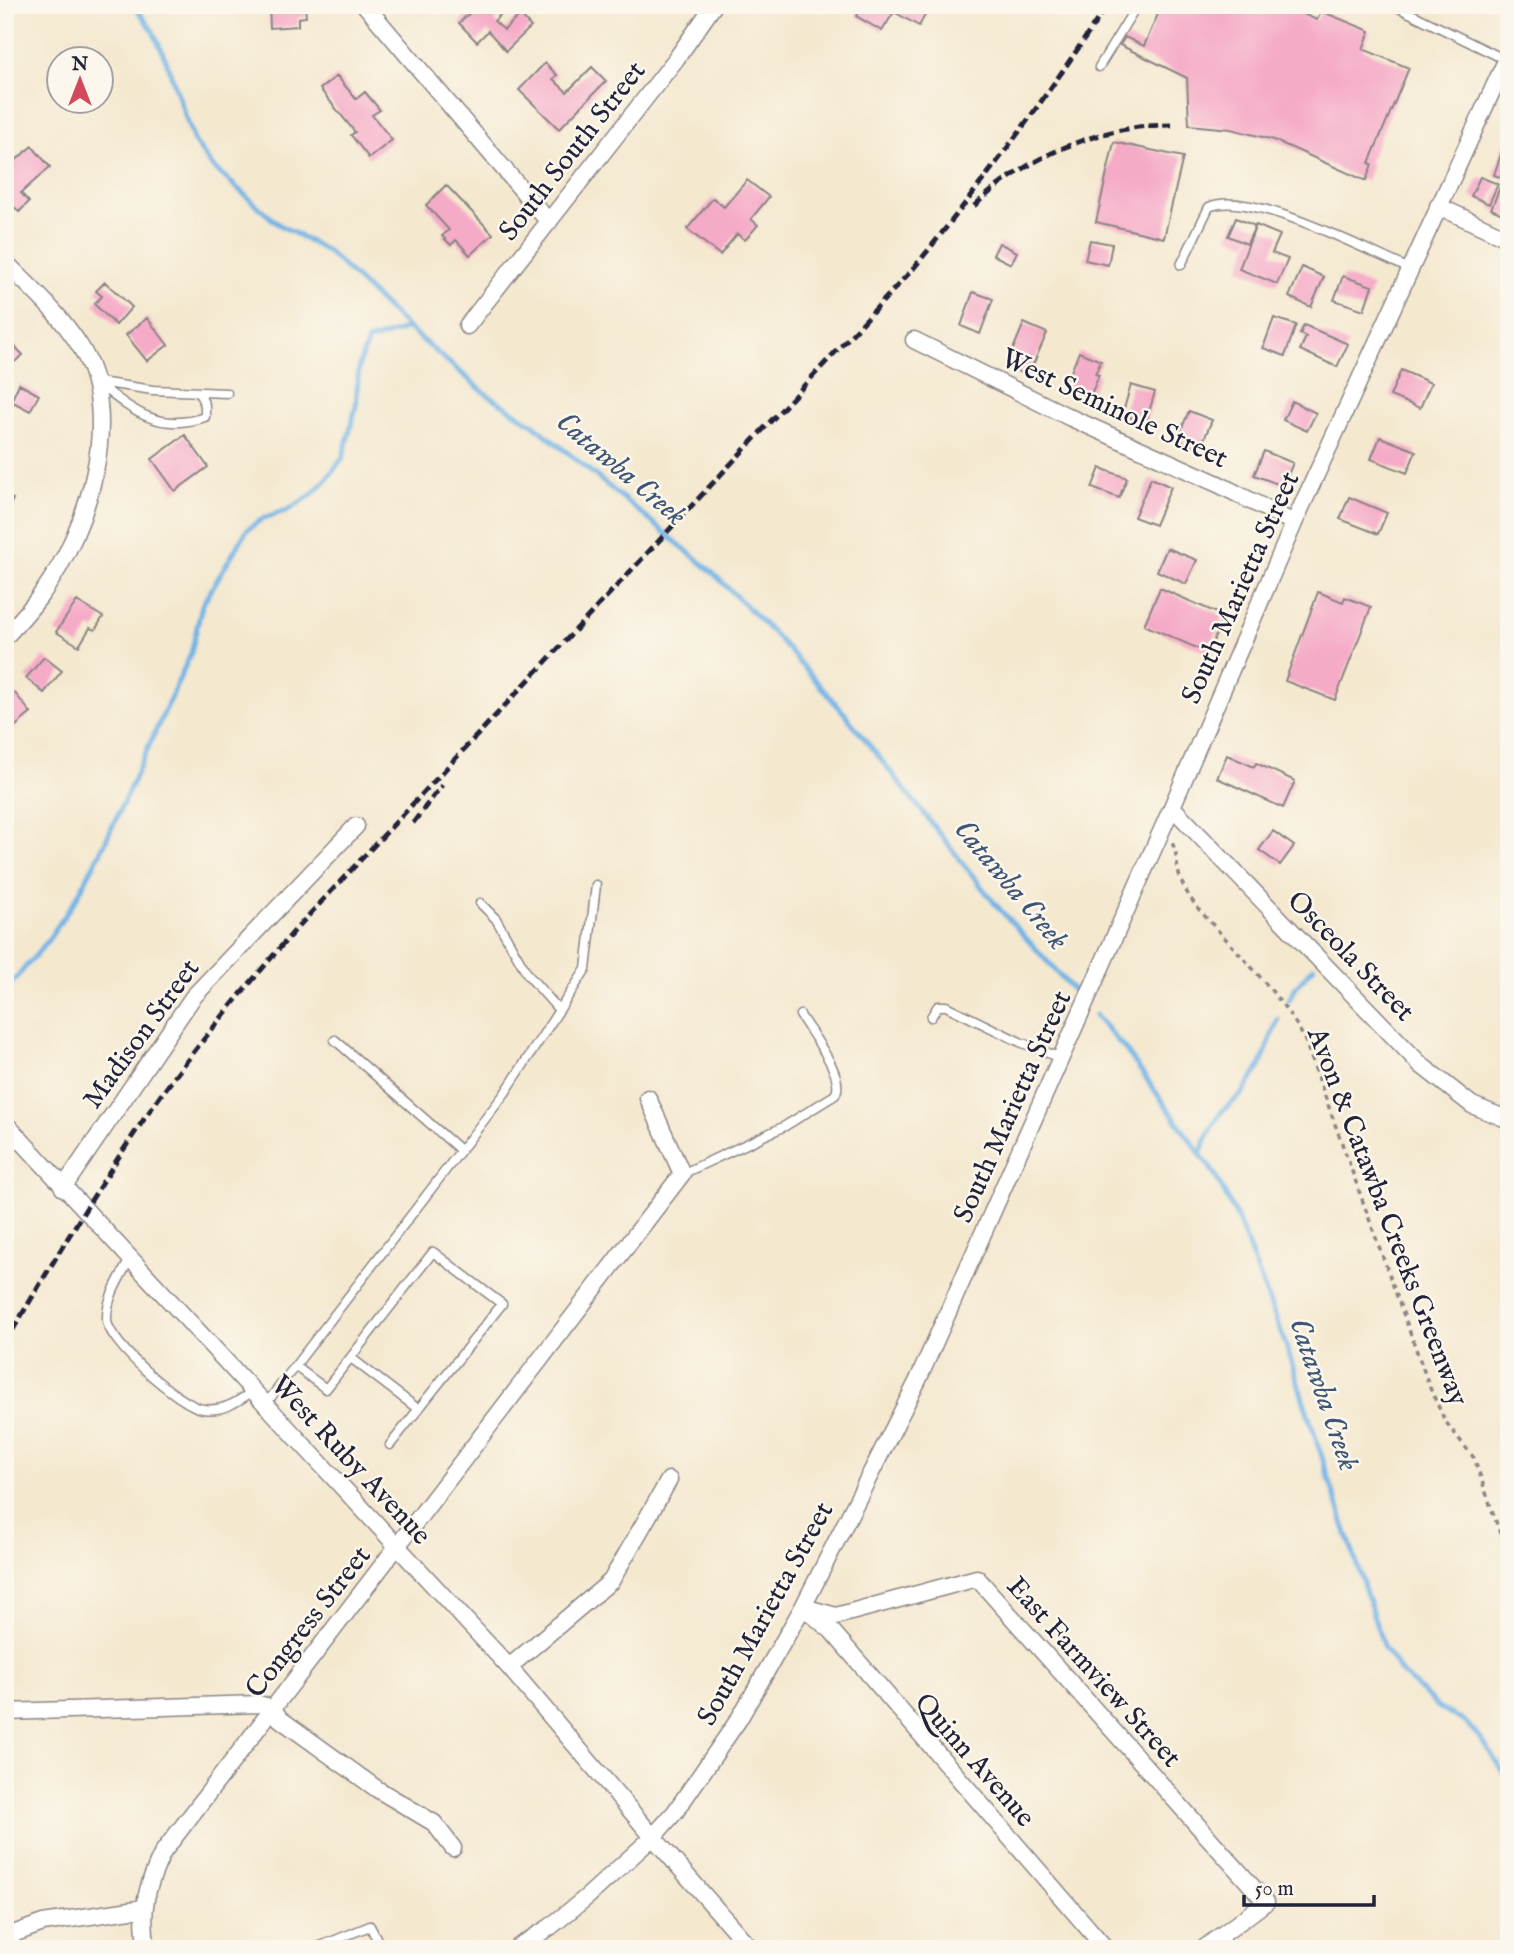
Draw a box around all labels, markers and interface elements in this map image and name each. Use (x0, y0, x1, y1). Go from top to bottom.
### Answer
north arrow (46, 46, 116, 116)
text: N (71, 53, 89, 77)
street label: South South Street (492, 54, 654, 248)
street label: West Seminole Street (995, 341, 1233, 477)
water label: Catawba Creek (548, 404, 694, 535)
street label: South Marietta Street (1174, 466, 1308, 710)
water label: Catawba Creek (945, 812, 1076, 958)
street label: Osceola Street (1279, 884, 1422, 1030)
street label: Madison Street (76, 953, 208, 1116)
street label: South Marietta Street (946, 985, 1080, 1229)
street label: Avon & Catawba Creeks Greenway (1301, 1022, 1477, 1410)
water label: Catawba Creek (1282, 1313, 1368, 1475)
street label: West Ruby Avenue (263, 1368, 438, 1553)
street label: South Marietta Street (690, 1496, 842, 1732)
street label: Congress Street (239, 1539, 380, 1706)
street label: East Farmview Street (998, 1570, 1188, 1776)
street label: Quinn Avenue (906, 1686, 1042, 1835)
scale bar (1244, 1863, 1374, 1907)
text: 50 m (1255, 1876, 1294, 1903)

